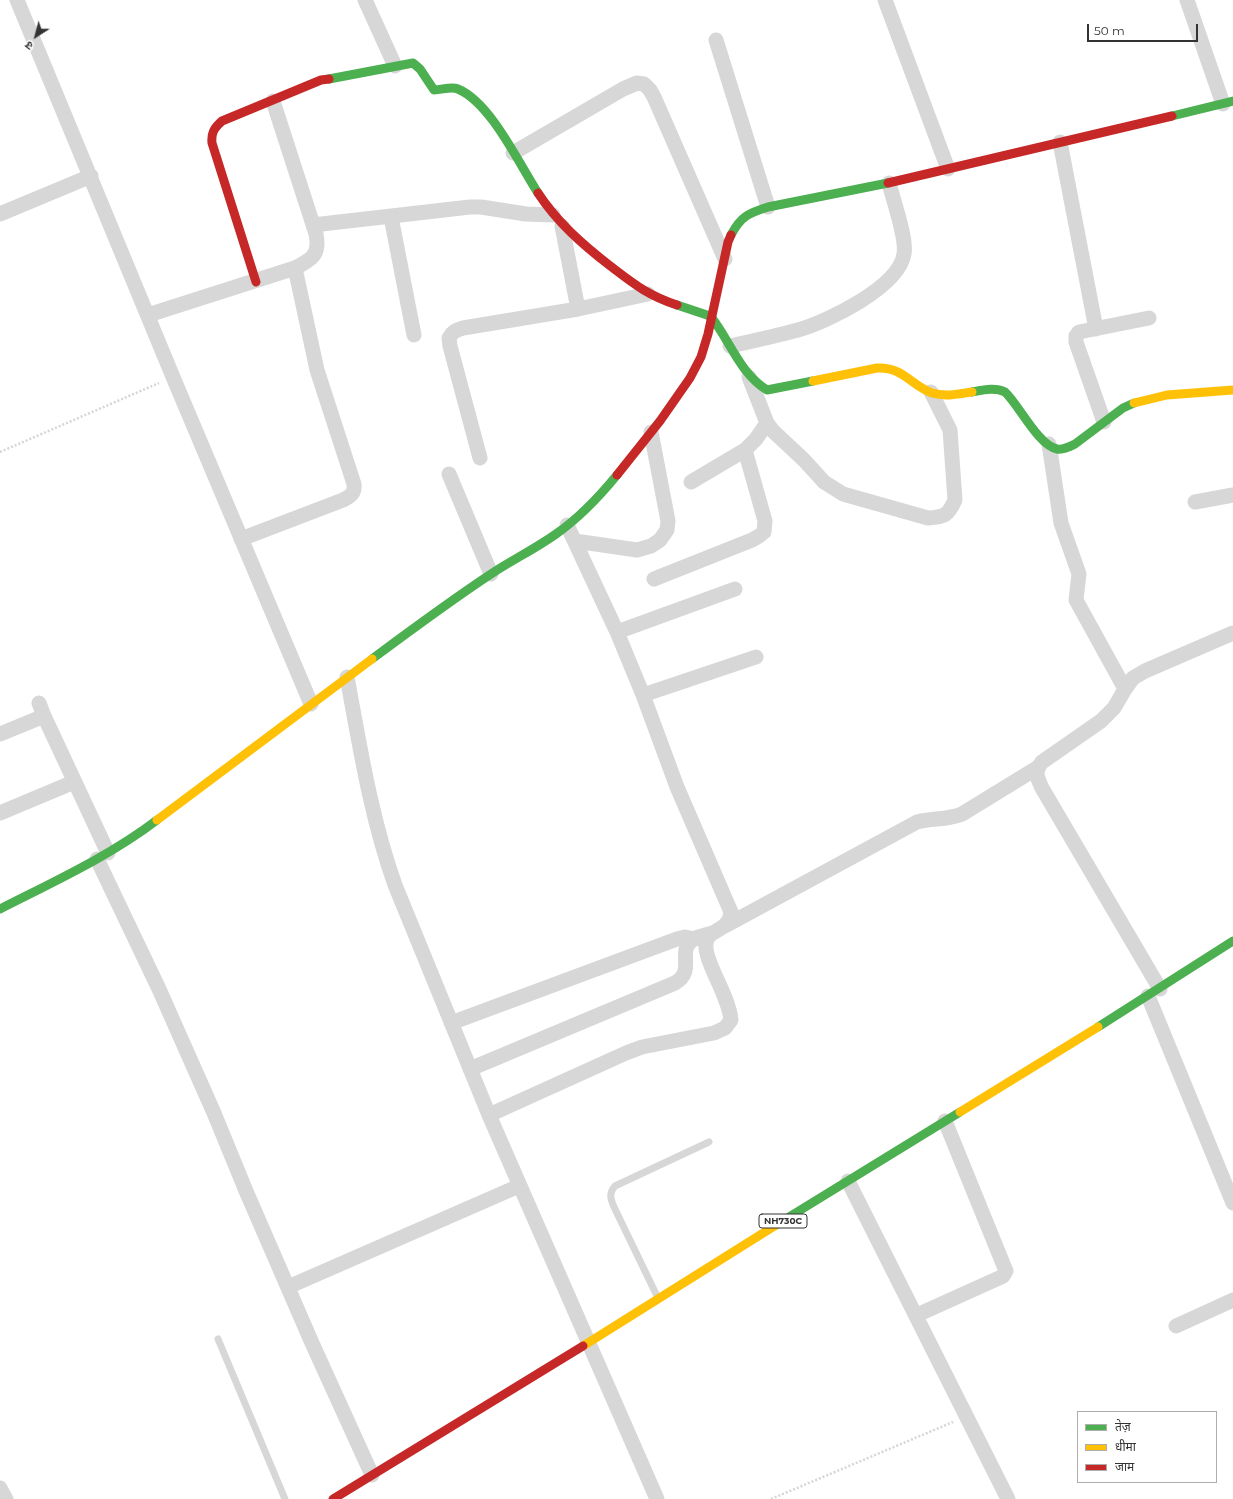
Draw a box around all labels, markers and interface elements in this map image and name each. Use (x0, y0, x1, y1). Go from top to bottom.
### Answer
north arrow (16, 16, 56, 56)
scale bar (1089, 16, 1200, 42)
text: 50 m (1094, 23, 1125, 38)
text: उ (22, 38, 36, 53)
road number: NH730C (759, 1214, 807, 1228)
legend (1077, 1411, 1217, 1483)
text: तेज़ (1115, 1419, 1131, 1434)
text: धीमा (1115, 1439, 1136, 1454)
text: जाम (1115, 1459, 1134, 1474)

